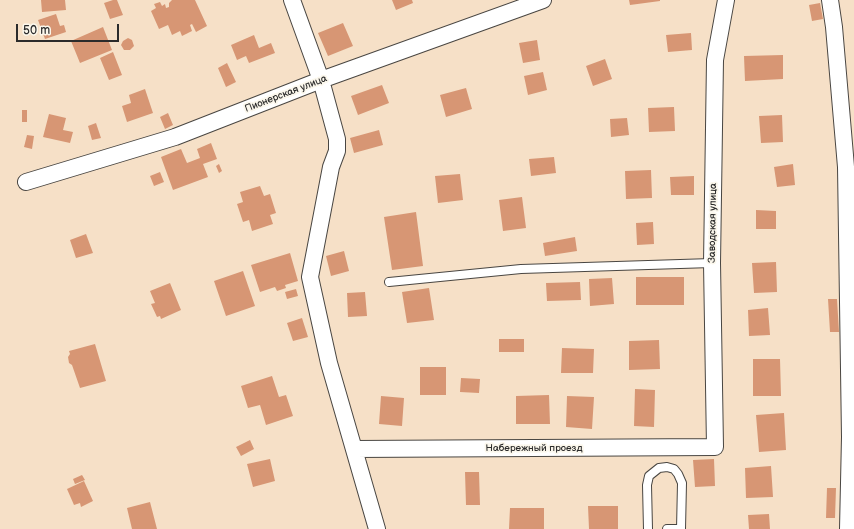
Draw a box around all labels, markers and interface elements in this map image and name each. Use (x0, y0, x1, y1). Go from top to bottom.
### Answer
scale bar (18, 16, 121, 42)
text: 50 m (23, 23, 50, 38)
street label: Пионерская улица (243, 73, 329, 115)
street label: Заводская улица (706, 183, 720, 263)
street label: Набережный проезд (486, 442, 582, 454)

